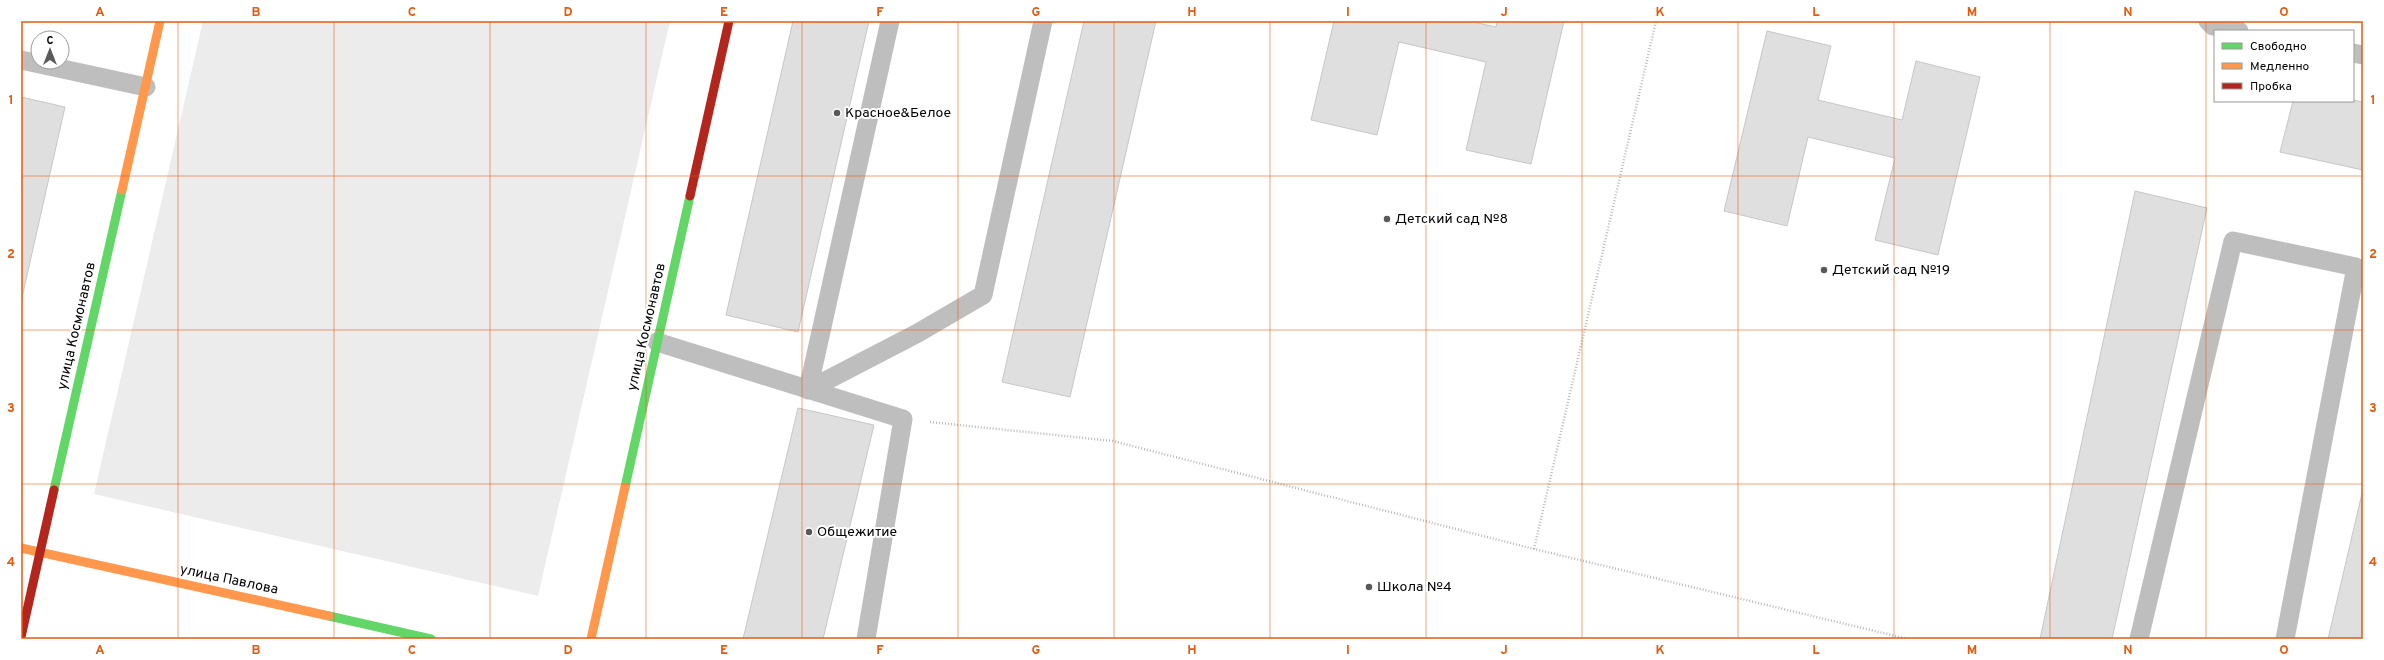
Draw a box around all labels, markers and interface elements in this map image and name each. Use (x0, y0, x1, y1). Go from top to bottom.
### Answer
text: A (95, 5, 105, 21)
text: B (252, 5, 261, 21)
text: C (408, 5, 416, 21)
text: D (563, 5, 573, 21)
text: E (720, 5, 728, 21)
text: F (876, 5, 884, 21)
text: G (1032, 5, 1041, 21)
text: H (1187, 5, 1197, 21)
text: I (1346, 5, 1350, 21)
text: J (1500, 5, 1508, 21)
text: K (1655, 5, 1665, 21)
text: L (1812, 5, 1820, 21)
text: M (1967, 5, 1977, 21)
text: N (2123, 5, 2133, 21)
text: O (2279, 5, 2289, 21)
north arrow (30, 30, 70, 70)
legend (2214, 30, 2354, 102)
text: С (46, 34, 54, 48)
text: Свободно (2250, 39, 2307, 55)
text: Медленно (2250, 59, 2310, 75)
text: Пробка (2250, 79, 2292, 95)
text: 1 (8, 93, 14, 109)
text: 1 (2370, 93, 2376, 109)
place label: Красное&Белое (845, 105, 951, 122)
marker: Красное&Белое (832, 108, 842, 118)
place label: Детский сад №8 (1395, 211, 1508, 228)
marker: Детский сад №8 (1382, 214, 1392, 224)
text: 2 (7, 247, 15, 263)
text: 2 (2369, 247, 2377, 263)
street label: улица Космонавтов (54, 260, 100, 392)
street label: улица Космонавтов (624, 261, 670, 393)
place label: Детский сад №19 (1832, 262, 1950, 279)
marker: Детский сад №19 (1819, 265, 1829, 275)
text: 3 (7, 401, 15, 417)
text: 3 (2369, 401, 2377, 417)
place label: Общежитие (817, 524, 897, 541)
marker: Общежитие (804, 527, 814, 537)
text: 4 (7, 555, 15, 571)
text: 4 (2369, 555, 2377, 571)
street label: улица Павлова (178, 561, 280, 599)
place label: Школа №4 (1377, 579, 1452, 596)
marker: Школа №4 (1364, 582, 1374, 592)
text: A (95, 643, 105, 659)
text: B (252, 643, 261, 659)
text: C (408, 643, 416, 659)
text: D (563, 643, 573, 659)
text: E (720, 643, 728, 659)
text: F (876, 643, 884, 659)
text: G (1032, 643, 1041, 659)
text: H (1187, 643, 1197, 659)
text: I (1346, 643, 1350, 659)
text: J (1500, 643, 1508, 659)
text: K (1655, 643, 1665, 659)
text: L (1812, 643, 1820, 659)
text: M (1967, 643, 1977, 659)
text: N (2123, 643, 2133, 659)
text: O (2279, 643, 2289, 659)

